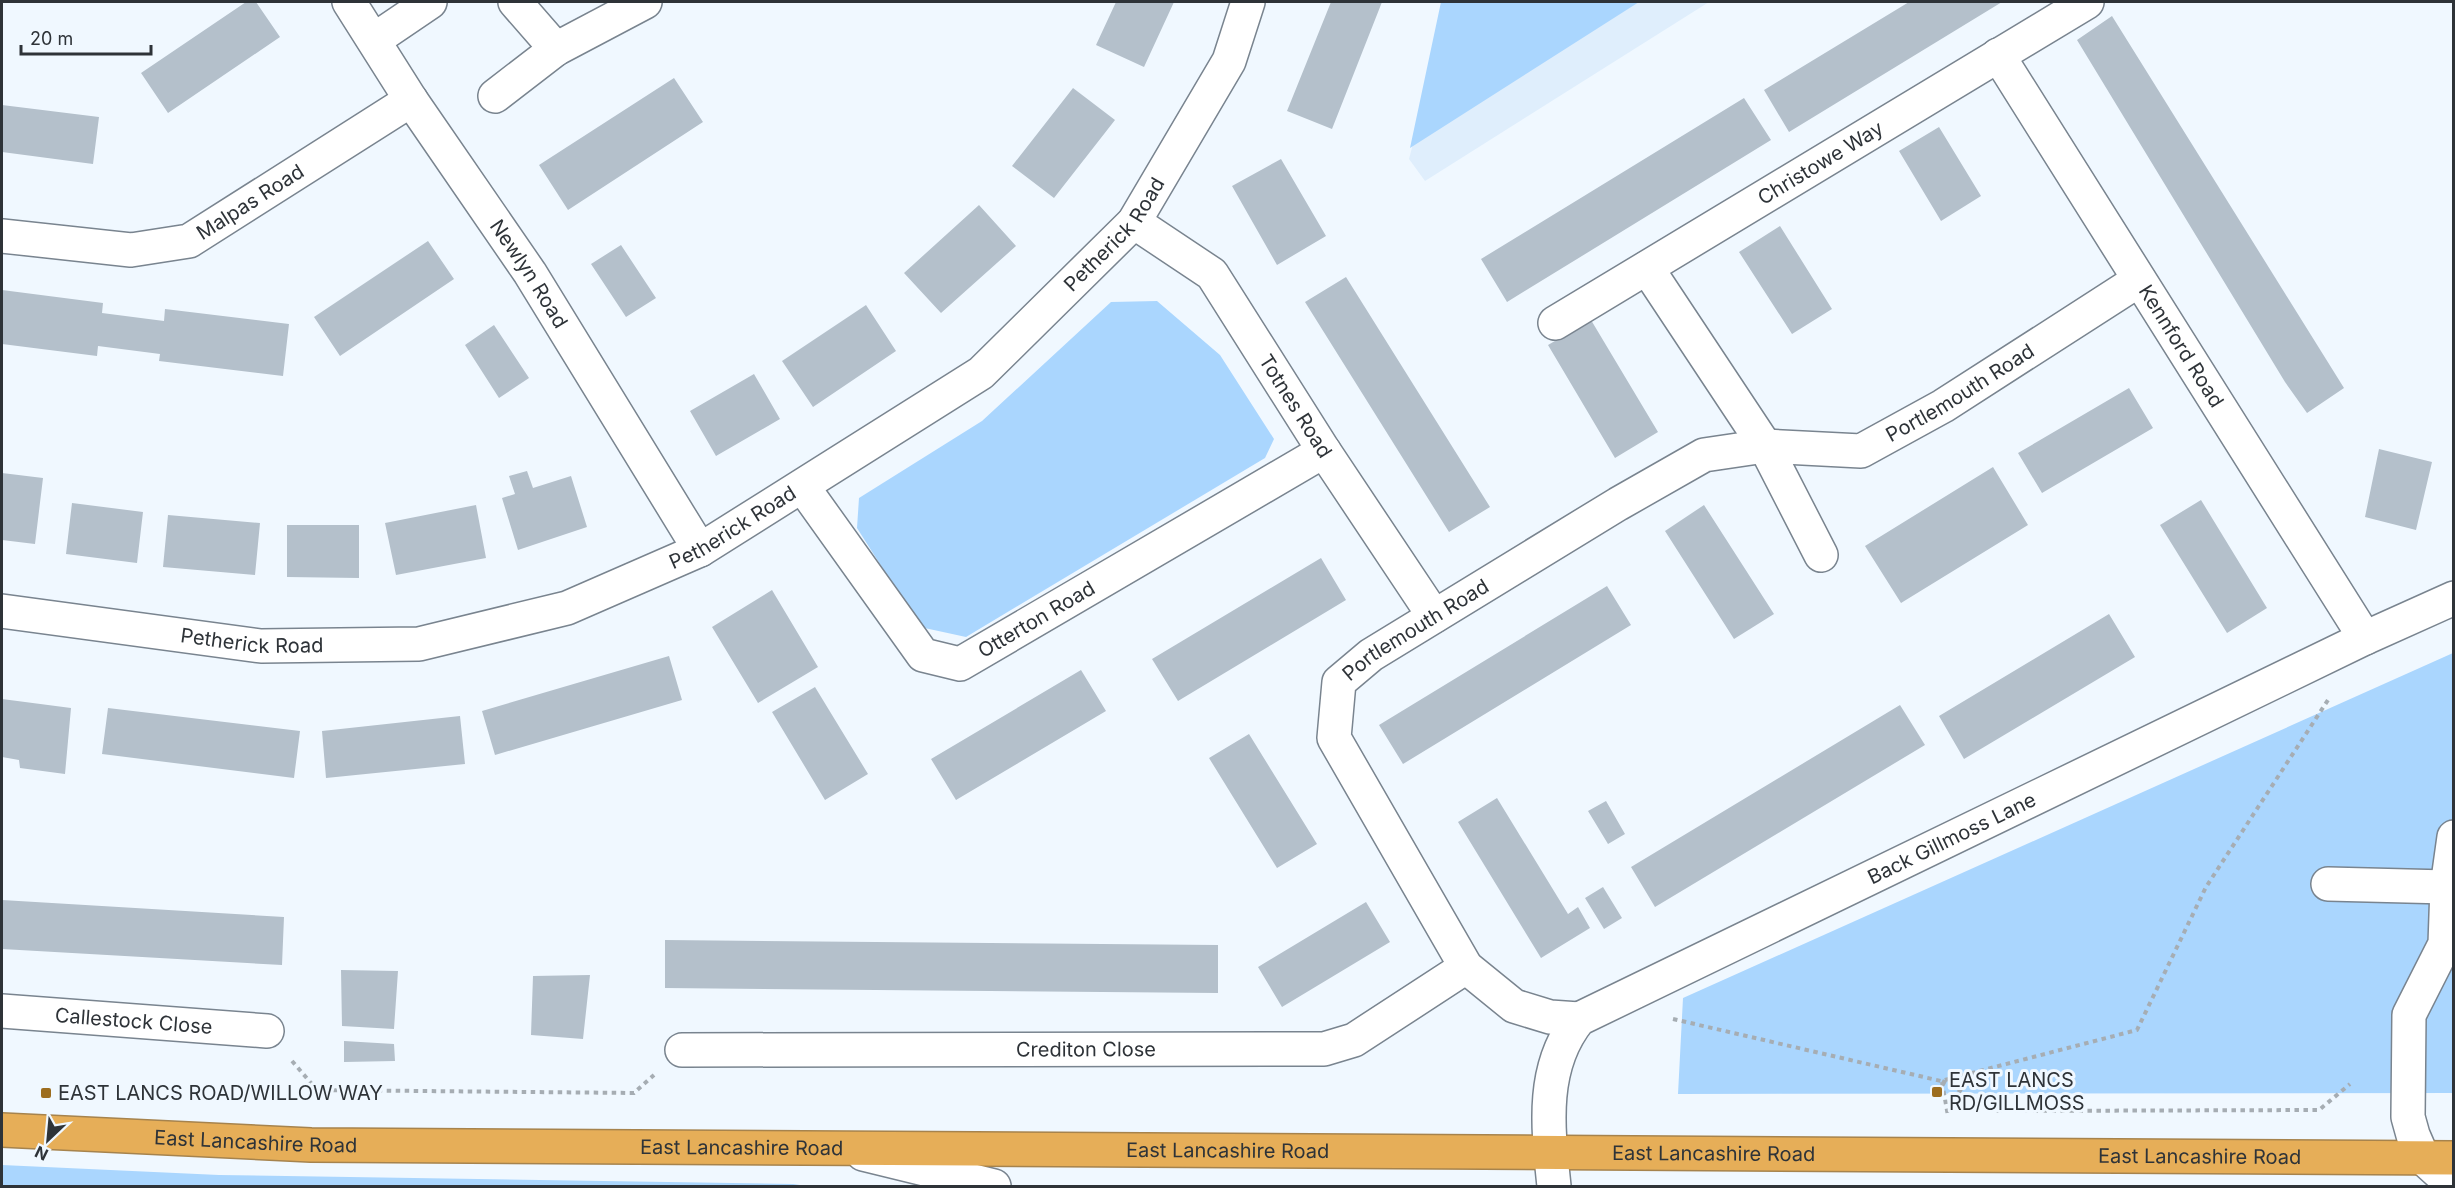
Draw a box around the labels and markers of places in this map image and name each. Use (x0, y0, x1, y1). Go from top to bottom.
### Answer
place label: EAST LANCS RD/GILLMOSS (1949, 1068, 2085, 1115)
place label: EAST LANCS ROAD/WILLOW WAY (58, 1081, 383, 1105)
marker: EAST LANCS RD/GILLMOSS (1930, 1085, 1944, 1099)
marker: EAST LANCS ROAD/WILLOW WAY (39, 1086, 53, 1100)

